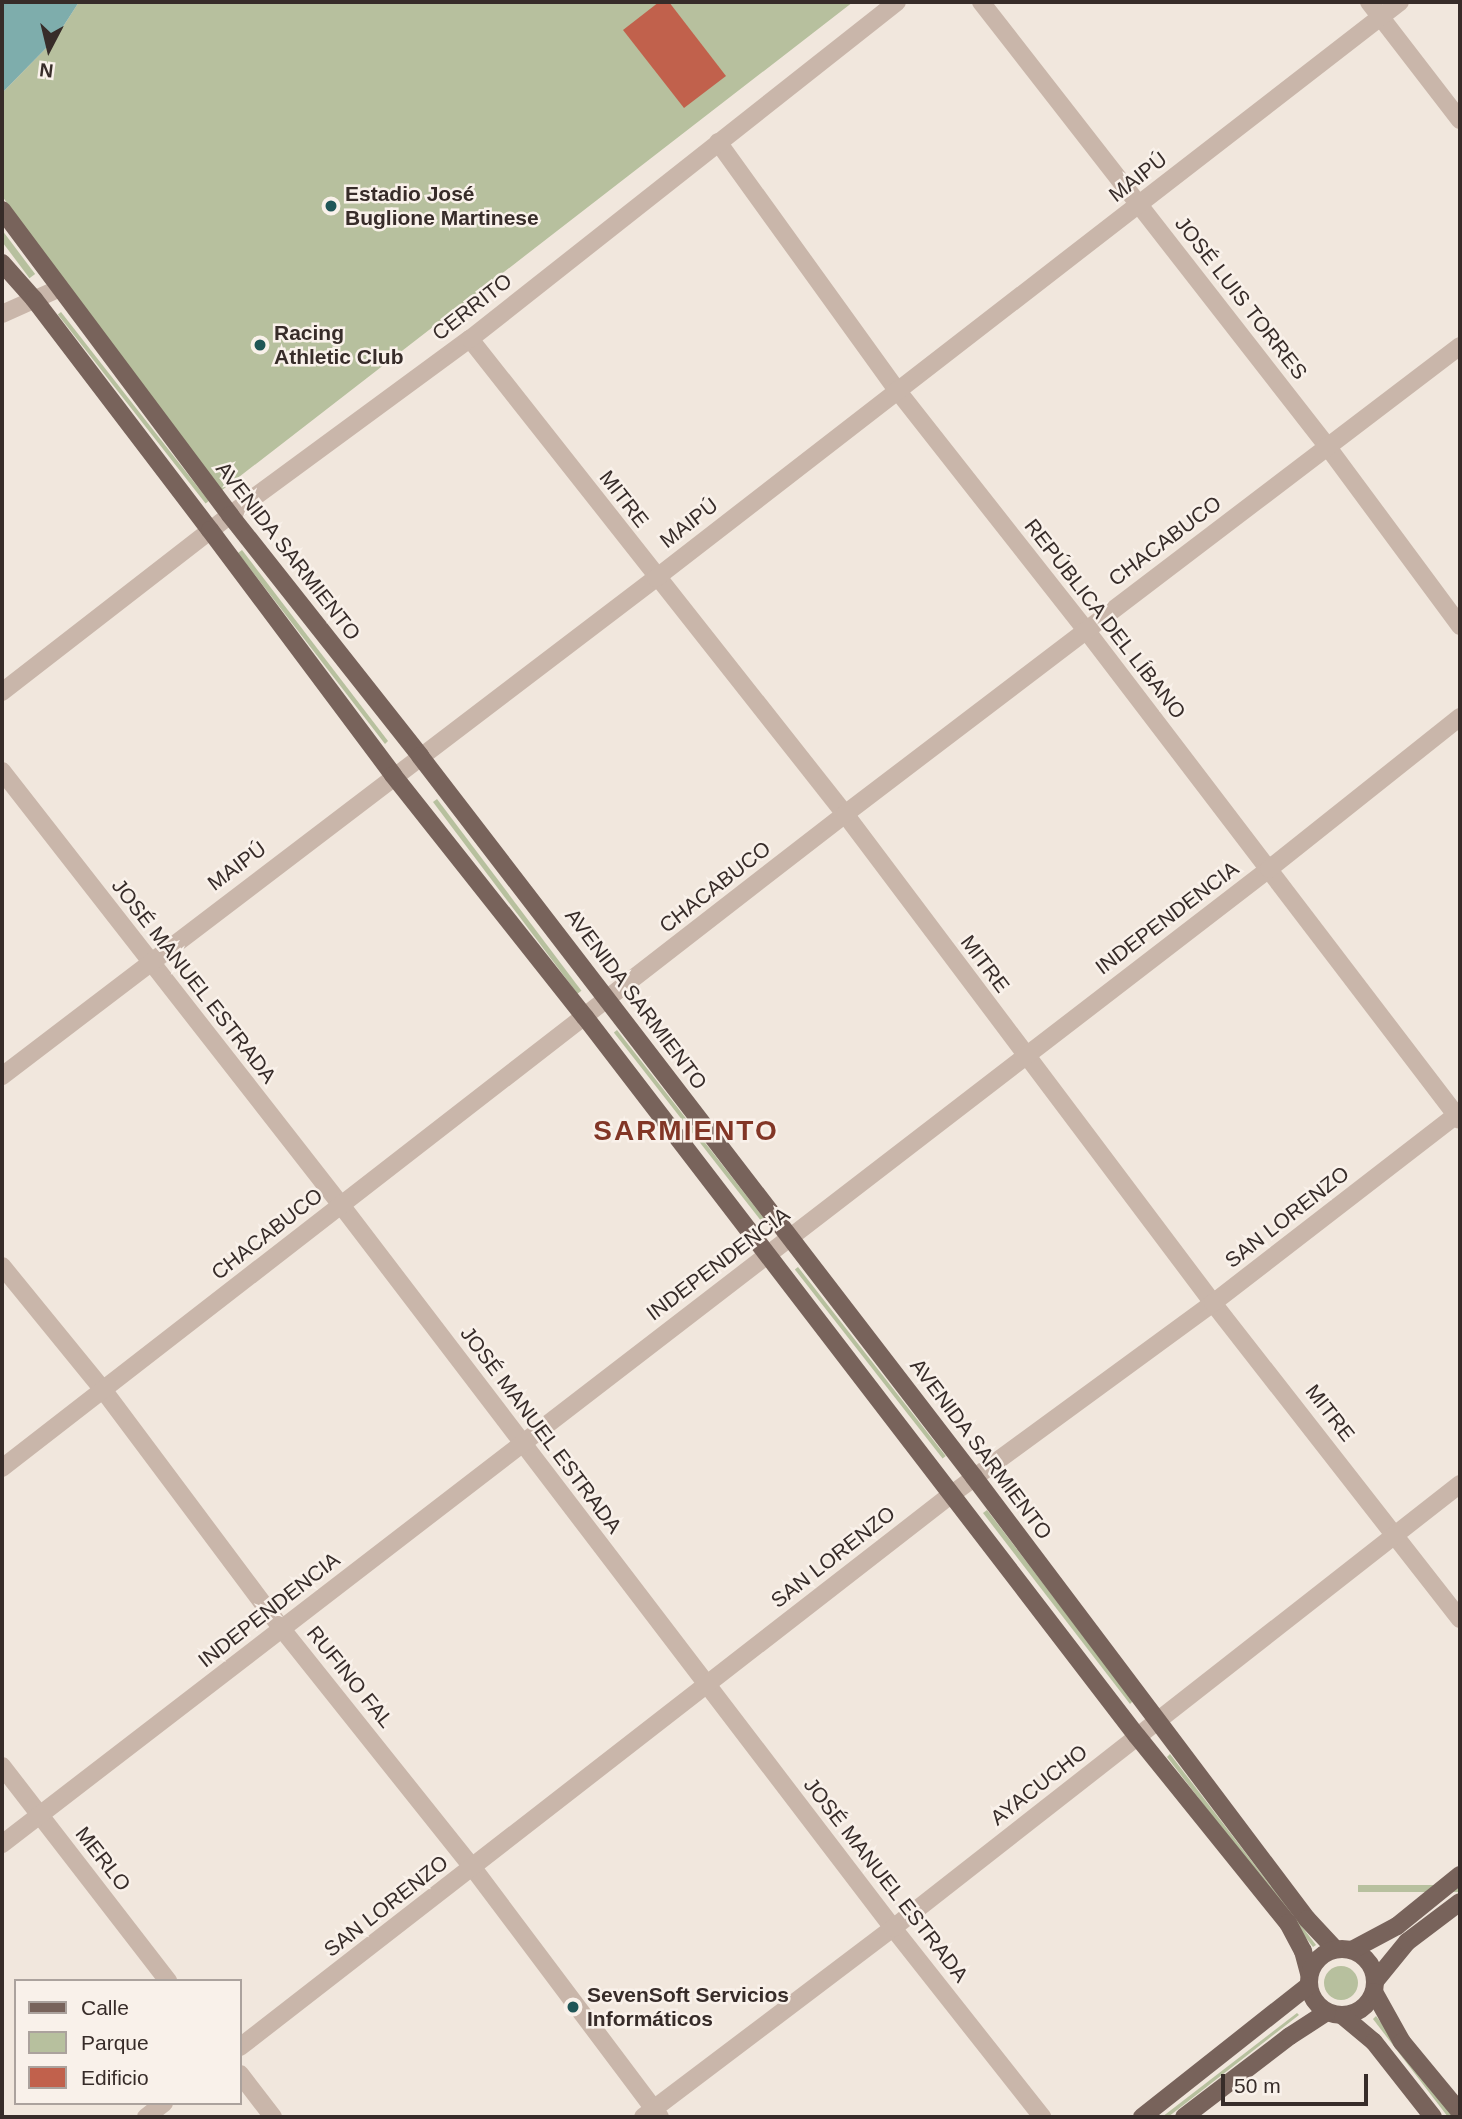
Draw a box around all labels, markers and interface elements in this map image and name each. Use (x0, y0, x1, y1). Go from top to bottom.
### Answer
north arrow (14, 14, 84, 84)
text: N (38, 59, 54, 82)
street label: MAIPÚ (1104, 147, 1172, 207)
place label: Estadio José Buglione Martinese (345, 181, 539, 231)
marker: Estadio José Buglione Martinese (323, 198, 339, 214)
street label: JOSÉ LUIS TORRES (1169, 211, 1313, 385)
street label: CERRITO (427, 268, 517, 346)
place label: Racing Athletic Club (274, 320, 403, 370)
marker: Racing Athletic Club (252, 337, 268, 353)
street label: AVENIDA SARMIENTO (210, 456, 366, 646)
street label: MITRE (594, 466, 654, 532)
street label: CHACABUCO (1104, 491, 1226, 591)
street label: MAIPÚ (655, 493, 723, 553)
street label: REPÚBLICA DEL LÍBANO (1019, 513, 1191, 725)
street label: MAIPÚ (203, 836, 271, 896)
street label: CHACABUCO (654, 836, 776, 938)
street label: INDEPENDENCIA (1090, 856, 1244, 980)
street label: JOSÉ MANUEL ESTRADA (106, 873, 282, 1089)
street label: AVENIDA SARMIENTO (559, 903, 713, 1095)
street label: MITRE (955, 930, 1015, 998)
district label: SARMIENTO (594, 1114, 778, 1148)
street label: SAN LORENZO (1220, 1161, 1354, 1273)
street label: CHACABUCO (206, 1183, 328, 1285)
street label: INDEPENDENCIA (641, 1202, 795, 1326)
street label: JOSÉ MANUEL ESTRADA (455, 1321, 627, 1539)
street label: AVENIDA SARMIENTO (904, 1353, 1058, 1545)
street label: MITRE (1300, 1380, 1360, 1446)
street label: SAN LORENZO (766, 1501, 900, 1613)
street label: INDEPENDENCIA (193, 1547, 345, 1673)
street label: RUFINO FAL (301, 1621, 399, 1733)
street label: AYACUCHO (986, 1739, 1092, 1831)
street label: JOSÉ MANUEL ESTRADA (798, 1772, 974, 1988)
street label: MERLO (70, 1822, 136, 1896)
street label: SAN LORENZO (319, 1850, 453, 1962)
legend (14, 1979, 242, 2105)
place label: SevenSoft Servicios Informáticos (587, 1982, 789, 2032)
text: Calle (81, 1996, 129, 2019)
marker: SevenSoft Servicios Informáticos (565, 1999, 581, 2015)
text: Parque (81, 2031, 149, 2054)
scale bar (1224, 2060, 1371, 2104)
text: Edificio (81, 2066, 149, 2089)
text: 50 m (1234, 2074, 1281, 2097)

